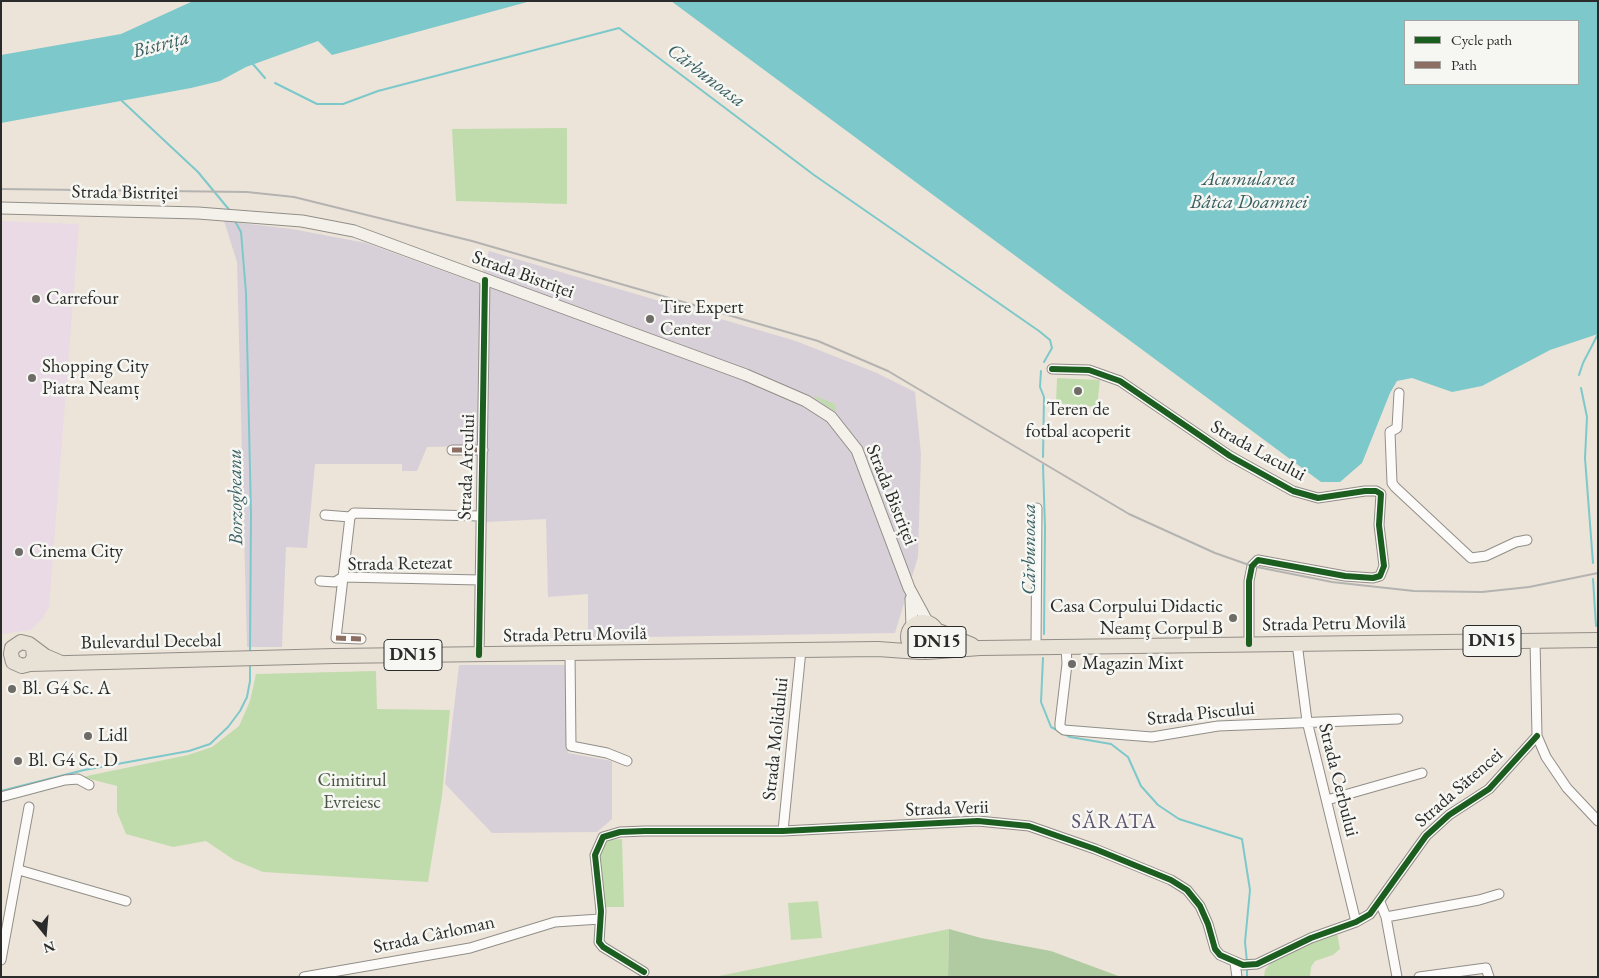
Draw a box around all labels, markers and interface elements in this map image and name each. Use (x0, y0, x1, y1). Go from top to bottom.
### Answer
legend (1404, 20, 1579, 85)
water label: Bistrița (130, 26, 192, 64)
text: Cycle path (1451, 30, 1512, 49)
water label: Cărbunoasa (662, 39, 750, 113)
text: Path (1451, 55, 1477, 74)
water label: Acumularea Bâtca Doamnei (1190, 168, 1308, 215)
street label: Strada Bistriței (71, 181, 179, 205)
street label: Strada Bistriței (469, 246, 577, 304)
place label: Carrefour (46, 288, 119, 310)
marker: Carrefour (30, 293, 42, 305)
place label: Tire Expert Center (660, 297, 743, 341)
marker: Tire Expert Center (644, 313, 656, 325)
place label: Shopping City Piatra Neamț (42, 356, 149, 400)
marker: Shopping City Piatra Neamț (26, 372, 38, 384)
marker: Teren de fotbal acoperit (1072, 385, 1084, 397)
place label: Teren de fotbal acoperit (1026, 399, 1130, 443)
street label: Strada Arcului (454, 414, 480, 520)
street label: Strada Lacului (1206, 415, 1310, 487)
street label: Strada Bistriței (860, 441, 922, 549)
water label: Borzogheanu (223, 448, 249, 546)
water label: Cărbunoasa (1018, 503, 1042, 595)
place label: Cinema City (29, 541, 123, 563)
marker: Cinema City (13, 546, 25, 558)
street label: Strada Retezat (347, 552, 453, 576)
place label: Casa Corpului Didactic Neamţ Corpul B (1050, 596, 1223, 640)
street label: Strada Petru Movilă (1262, 611, 1406, 637)
marker: Casa Corpului Didactic Neamţ Corpul B (1227, 612, 1239, 624)
street label: Strada Petru Movilă (503, 622, 647, 648)
road number: DN15 (908, 626, 966, 658)
road number: DN15 (1463, 626, 1521, 656)
street label: Bulevardul Decebal (80, 629, 222, 655)
road number: DN15 (384, 640, 442, 670)
place label: Magazin Mixt (1082, 653, 1183, 675)
marker: Magazin Mixt (1066, 658, 1078, 670)
street label: Strada Molidului (758, 676, 794, 802)
place label: Bl. G4 Sc. A (22, 678, 111, 700)
marker: Bl. G4 Sc. A (6, 683, 18, 695)
street label: Strada Piscului (1146, 697, 1256, 731)
street label: Strada Cerbului (1313, 721, 1363, 839)
place label: Lidl (98, 725, 128, 747)
marker: Lidl (82, 730, 94, 742)
street label: Strada Sătencei (1410, 744, 1508, 832)
place label: Bl. G4 Sc. D (28, 750, 118, 772)
marker: Bl. G4 Sc. D (12, 755, 24, 767)
park label: Cimitirul Evreiesc (317, 770, 387, 814)
street label: Strada Verii (905, 796, 989, 822)
district label: SĂRATA (1071, 809, 1157, 835)
north arrow (20, 908, 70, 958)
street label: Strada Cârloman (371, 911, 497, 959)
text: N (41, 937, 57, 958)

